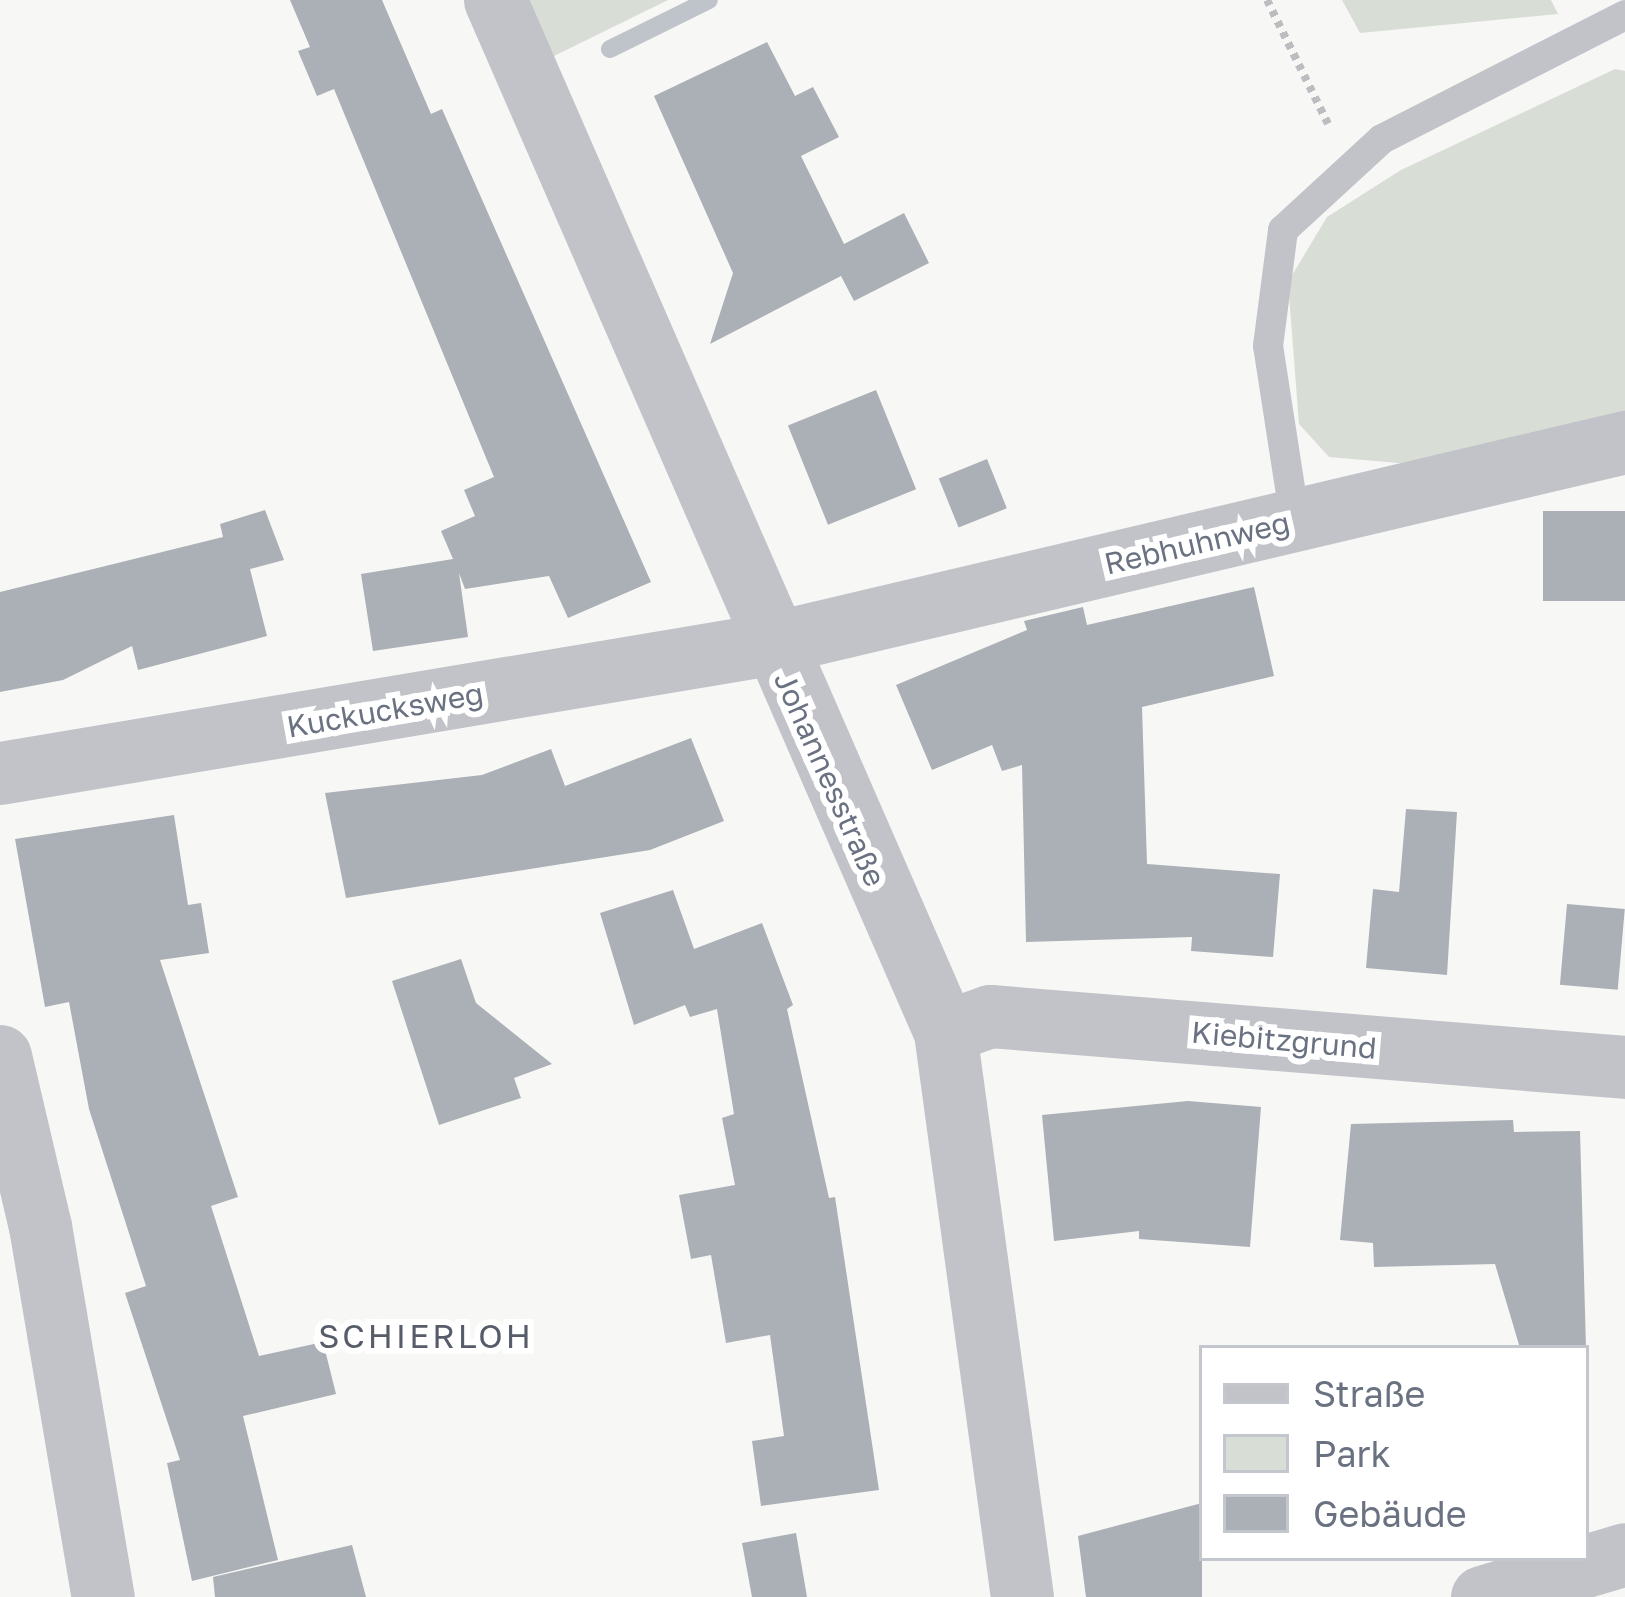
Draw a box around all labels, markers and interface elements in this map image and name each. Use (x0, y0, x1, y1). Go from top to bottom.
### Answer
street label: Rebhuhnweg (1101, 504, 1293, 582)
street label: Johannesstraße (767, 666, 893, 892)
street label: Kuckucksweg (284, 675, 486, 745)
street label: Kiebitzgrund (1190, 1014, 1378, 1066)
district label: SCHIERLOH (318, 1316, 534, 1356)
legend (1199, 1345, 1589, 1561)
text: Straße (1313, 1372, 1426, 1415)
text: Park (1313, 1432, 1391, 1475)
text: Gebäude (1313, 1492, 1467, 1535)

